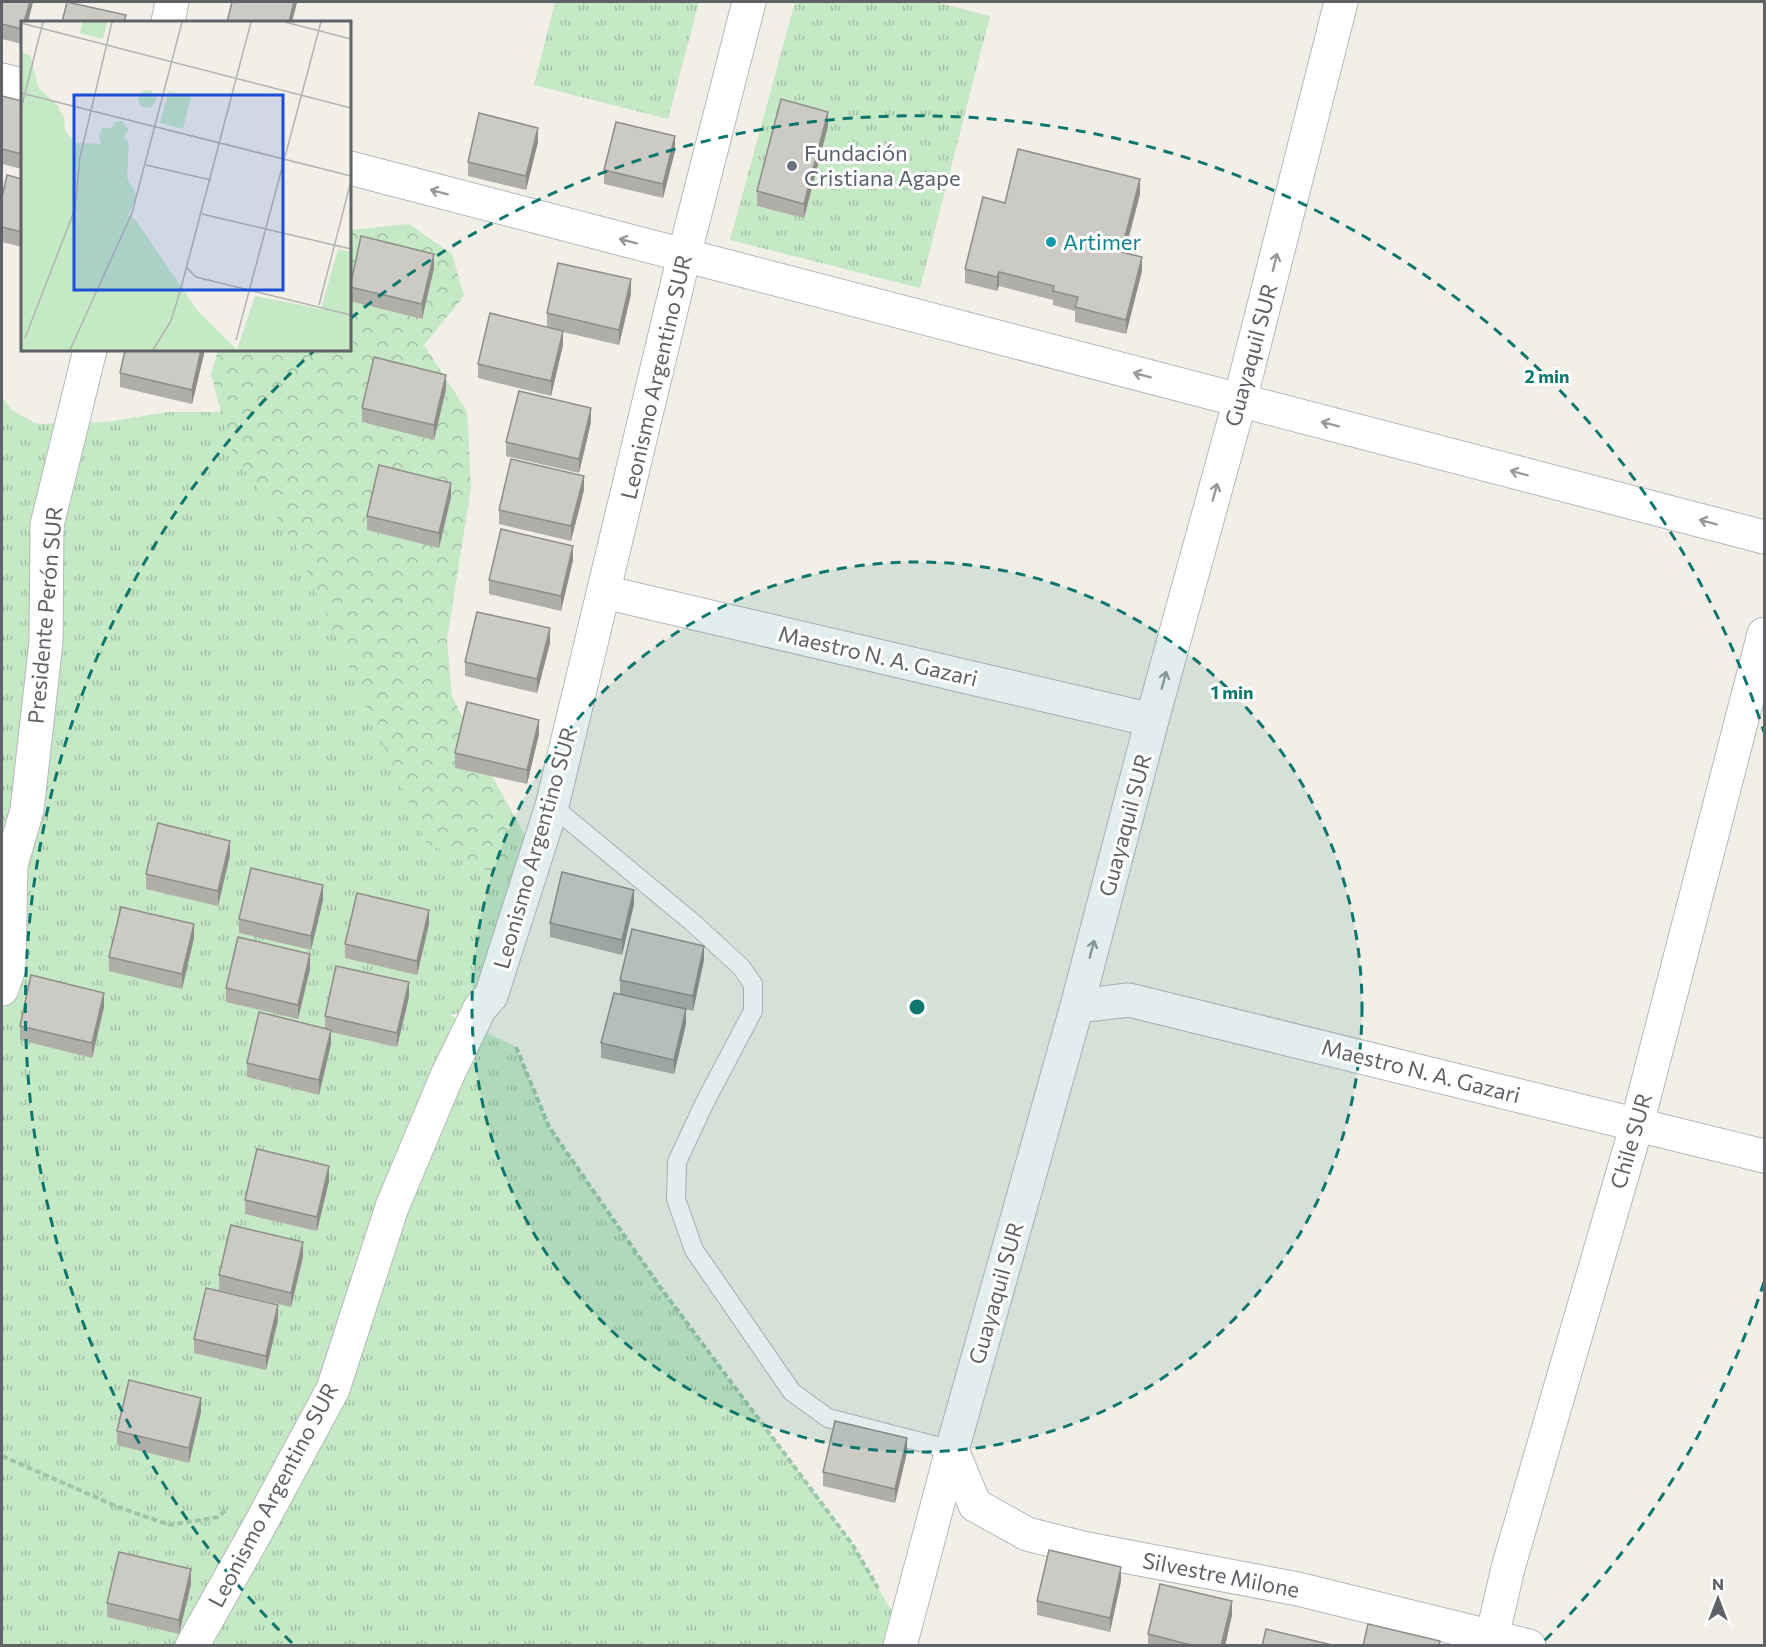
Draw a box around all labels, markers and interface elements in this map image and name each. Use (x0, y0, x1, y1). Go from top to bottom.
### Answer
inset map (21, 21, 351, 351)
place label: Fundación Cristiana Agape (804, 139, 961, 191)
marker: Fundación Cristiana Agape (785, 159, 799, 173)
one-way arrow (430, 185, 449, 197)
place label: Artimer (1063, 228, 1141, 255)
one-way arrow (619, 235, 638, 246)
marker: Artimer (1044, 235, 1058, 249)
street label: Leonismo Argentino SUR (614, 252, 697, 502)
one-way arrow (1270, 253, 1282, 272)
street label: Guayaquil SUR (1218, 280, 1283, 429)
text: 2 min (1525, 365, 1569, 387)
one-way arrow (1133, 368, 1152, 380)
one-way arrow (1321, 418, 1340, 429)
one-way arrow (1510, 467, 1529, 479)
one-way arrow (1210, 482, 1221, 501)
street label: Presidente Perón SUR (22, 505, 67, 725)
one-way arrow (1699, 516, 1718, 528)
street label: Maestro N. A. Gazari (776, 619, 980, 692)
one-way arrow (1158, 670, 1170, 689)
text: 1 min (1211, 681, 1253, 703)
street label: Leonismo Argentino SUR (487, 724, 582, 972)
street label: Guayaquil SUR (1092, 750, 1157, 899)
one-way arrow (1087, 940, 1098, 959)
centre of rings (907, 997, 927, 1017)
street label: Maestro N. A. Gazari (1319, 1033, 1523, 1108)
street label: Chile SUR (1604, 1090, 1657, 1192)
street label: Guayaquil SUR (962, 1218, 1029, 1367)
street label: Leonismo Argentino SUR (202, 1378, 343, 1612)
street label: Silvestre Milone (1140, 1546, 1302, 1603)
north arrow (1688, 1569, 1748, 1629)
text: N (1712, 1574, 1724, 1593)

